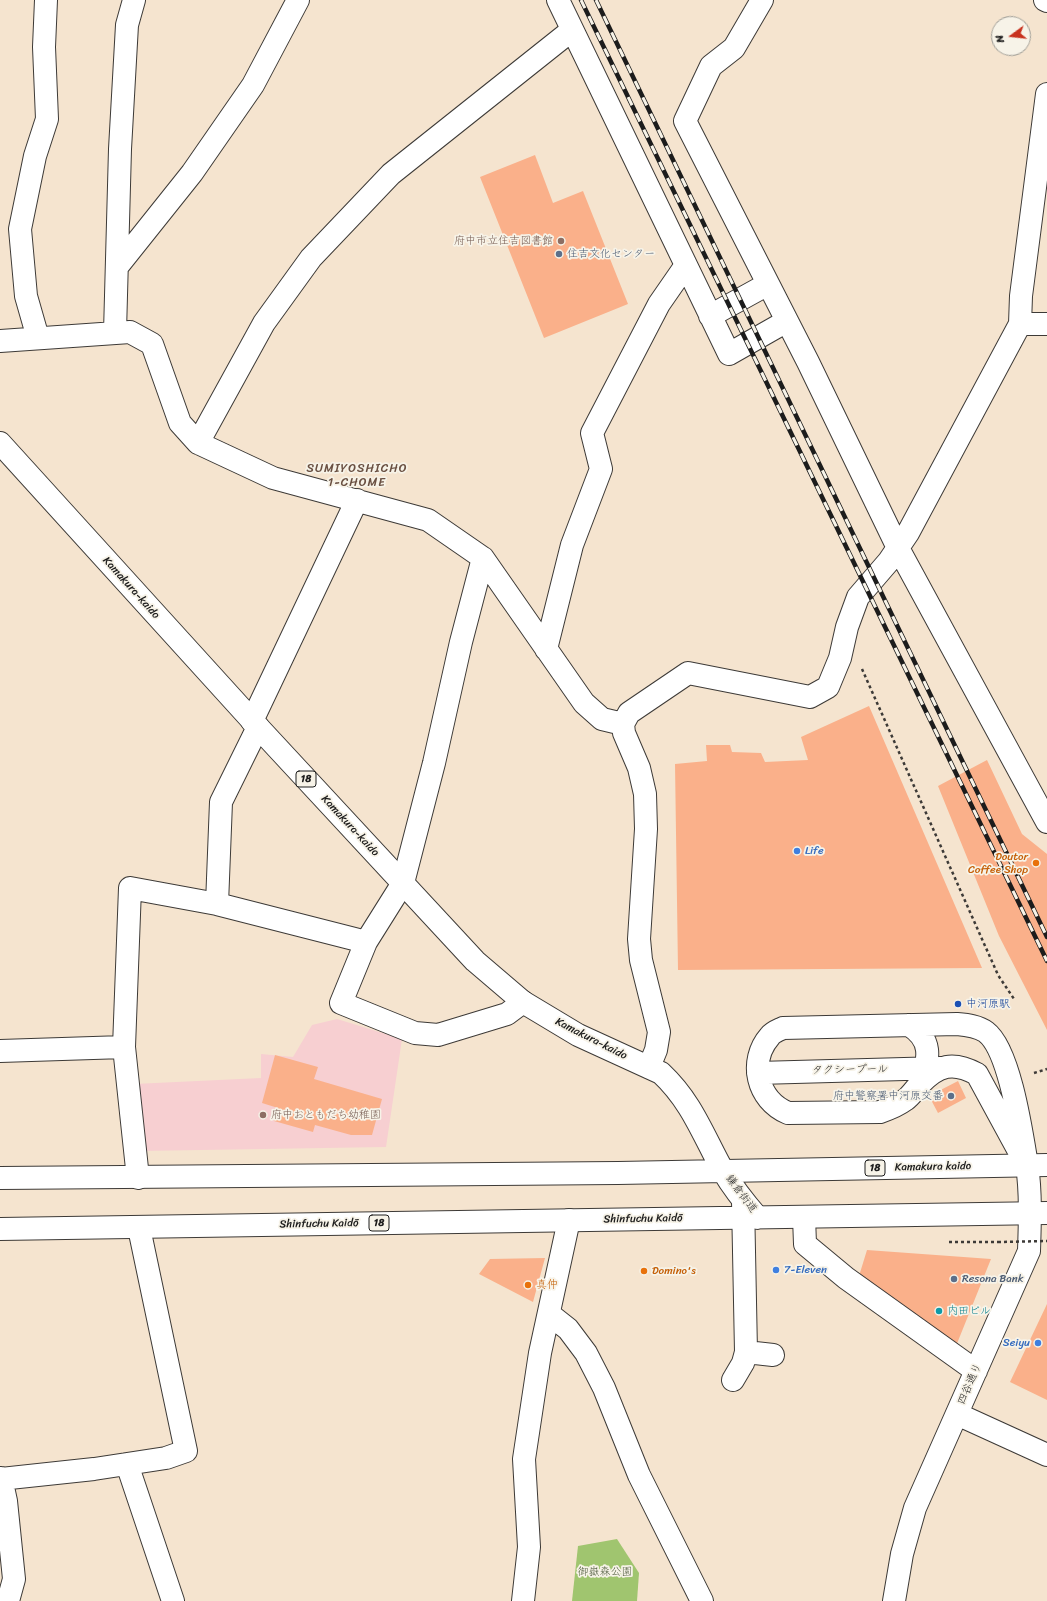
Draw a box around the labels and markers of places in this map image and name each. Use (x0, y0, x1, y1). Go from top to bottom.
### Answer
place label: 府中市立住吉図書館 (454, 234, 553, 248)
marker: 府中市立住吉図書館 (556, 236, 566, 246)
place label: 住吉文化センター (567, 247, 655, 261)
marker: 住吉文化センター (554, 249, 564, 259)
place label: Life (805, 844, 824, 858)
marker: Life (792, 846, 802, 856)
place label: Doutor Coffee Shop (968, 850, 1028, 876)
marker: Doutor Coffee Shop (1031, 858, 1041, 868)
place label: 中河原駅 (966, 997, 1010, 1011)
marker: 中河原駅 (953, 999, 963, 1009)
place label: 府中警察署中河原交番 (833, 1089, 943, 1103)
marker: 府中警察署中河原交番 (946, 1091, 956, 1101)
place label: 府中おともだち幼稚園 (271, 1108, 381, 1122)
marker: 府中おともだち幼稚園 (258, 1110, 268, 1120)
place label: 7-Eleven (784, 1263, 827, 1277)
place label: Domino's (652, 1264, 696, 1278)
marker: 7-Eleven (771, 1265, 781, 1275)
marker: Domino's (639, 1266, 649, 1276)
place label: Resona Bank (962, 1272, 1024, 1286)
marker: Resona Bank (949, 1274, 959, 1284)
place label: 真仲 (536, 1278, 558, 1292)
marker: 真仲 (523, 1280, 533, 1290)
place label: 内田ビル (947, 1304, 991, 1318)
marker: 内田ビル (934, 1306, 944, 1316)
place label: Seiyu (1003, 1336, 1030, 1350)
marker: Seiyu (1033, 1338, 1043, 1348)

